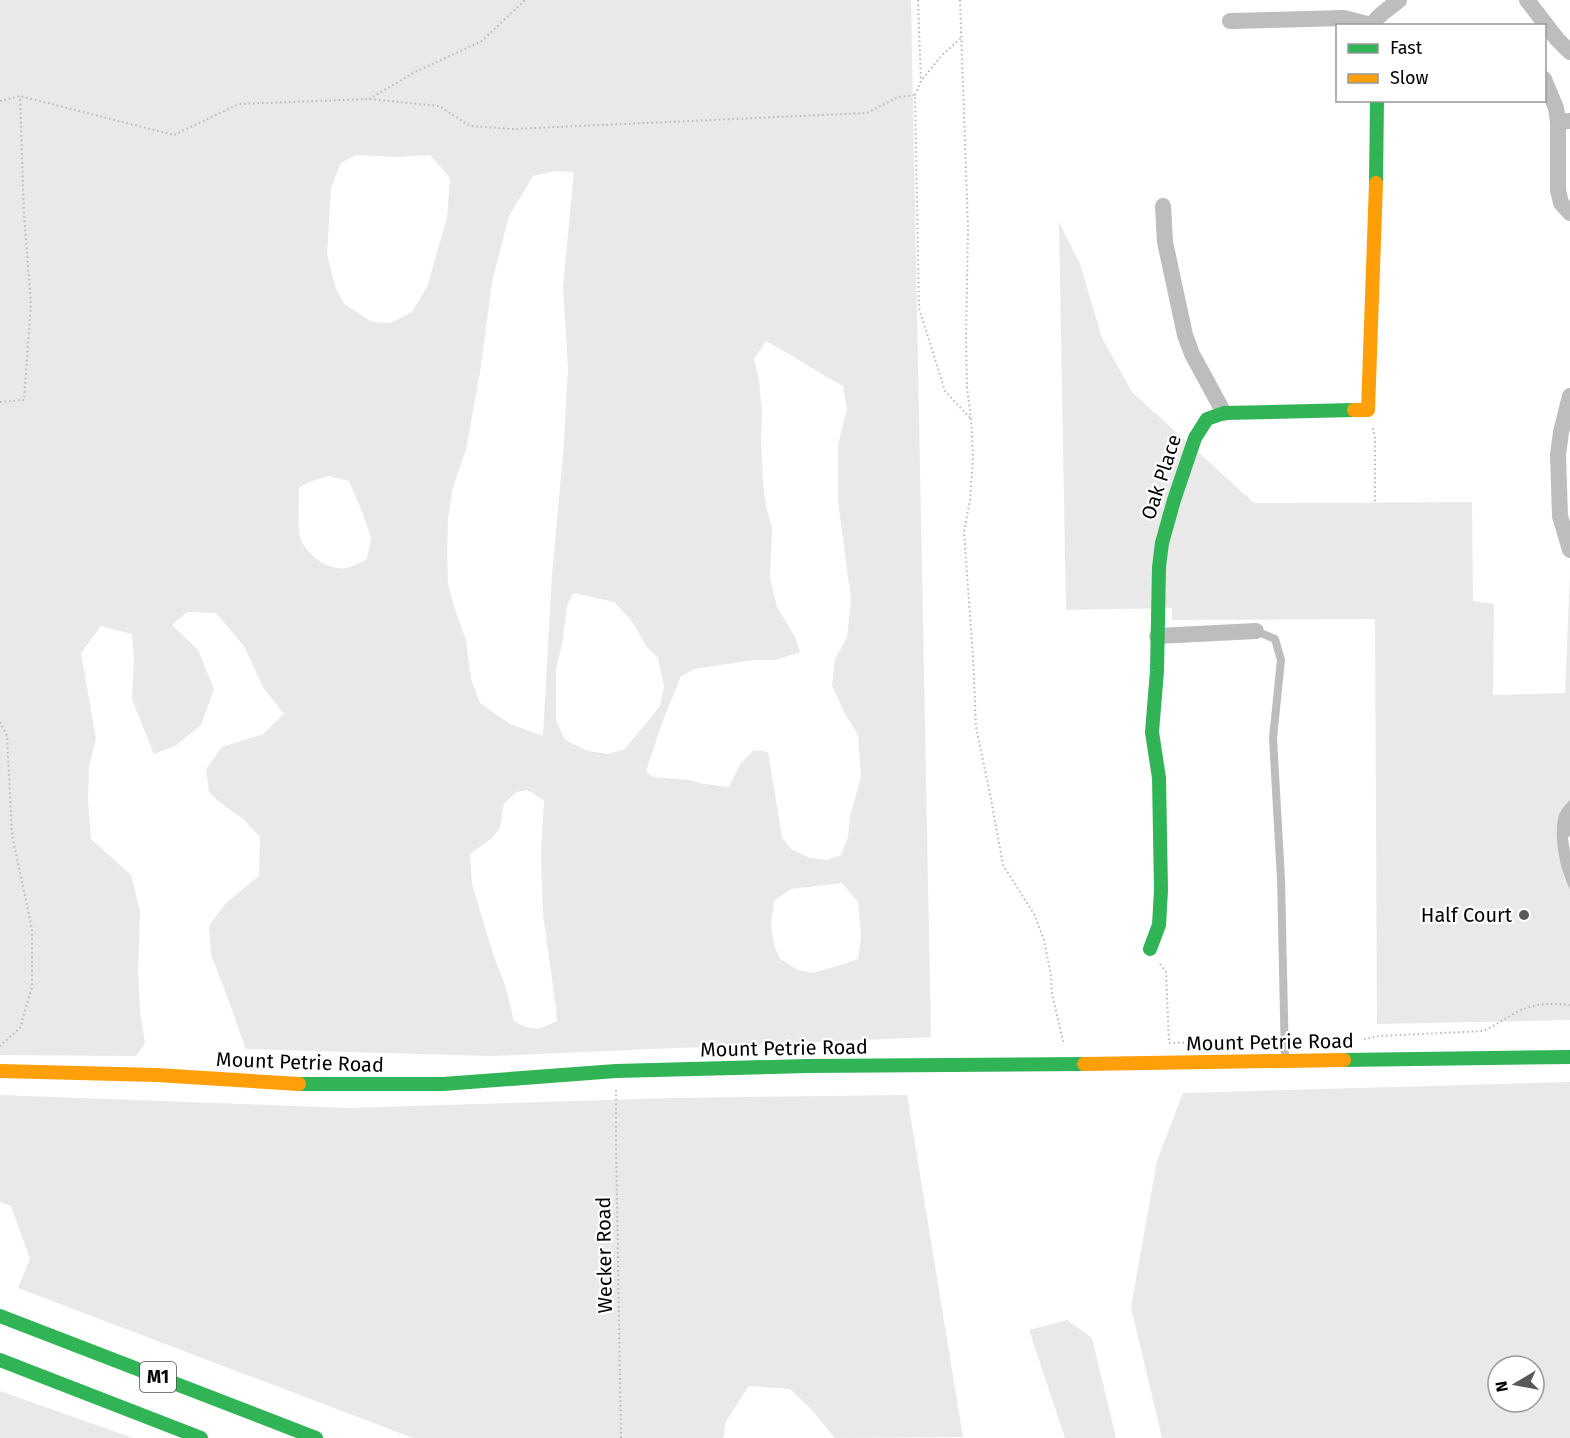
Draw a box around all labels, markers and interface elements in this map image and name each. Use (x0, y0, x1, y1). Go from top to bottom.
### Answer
legend (1336, 24, 1546, 102)
text: Fast (1390, 37, 1423, 59)
text: Slow (1390, 67, 1429, 89)
street label: Oak Place (1136, 431, 1186, 523)
place label: Half Court (1421, 903, 1513, 927)
marker: Half Court (1517, 908, 1531, 922)
street label: Mount Petrie Road (1186, 1029, 1354, 1055)
street label: Mount Petrie Road (700, 1035, 868, 1061)
street label: Mount Petrie Road (216, 1047, 384, 1077)
street label: Wecker Road (591, 1196, 617, 1314)
north arrow (1486, 1354, 1546, 1414)
road number: M1 (140, 1362, 176, 1392)
text: N (1491, 1380, 1512, 1393)

